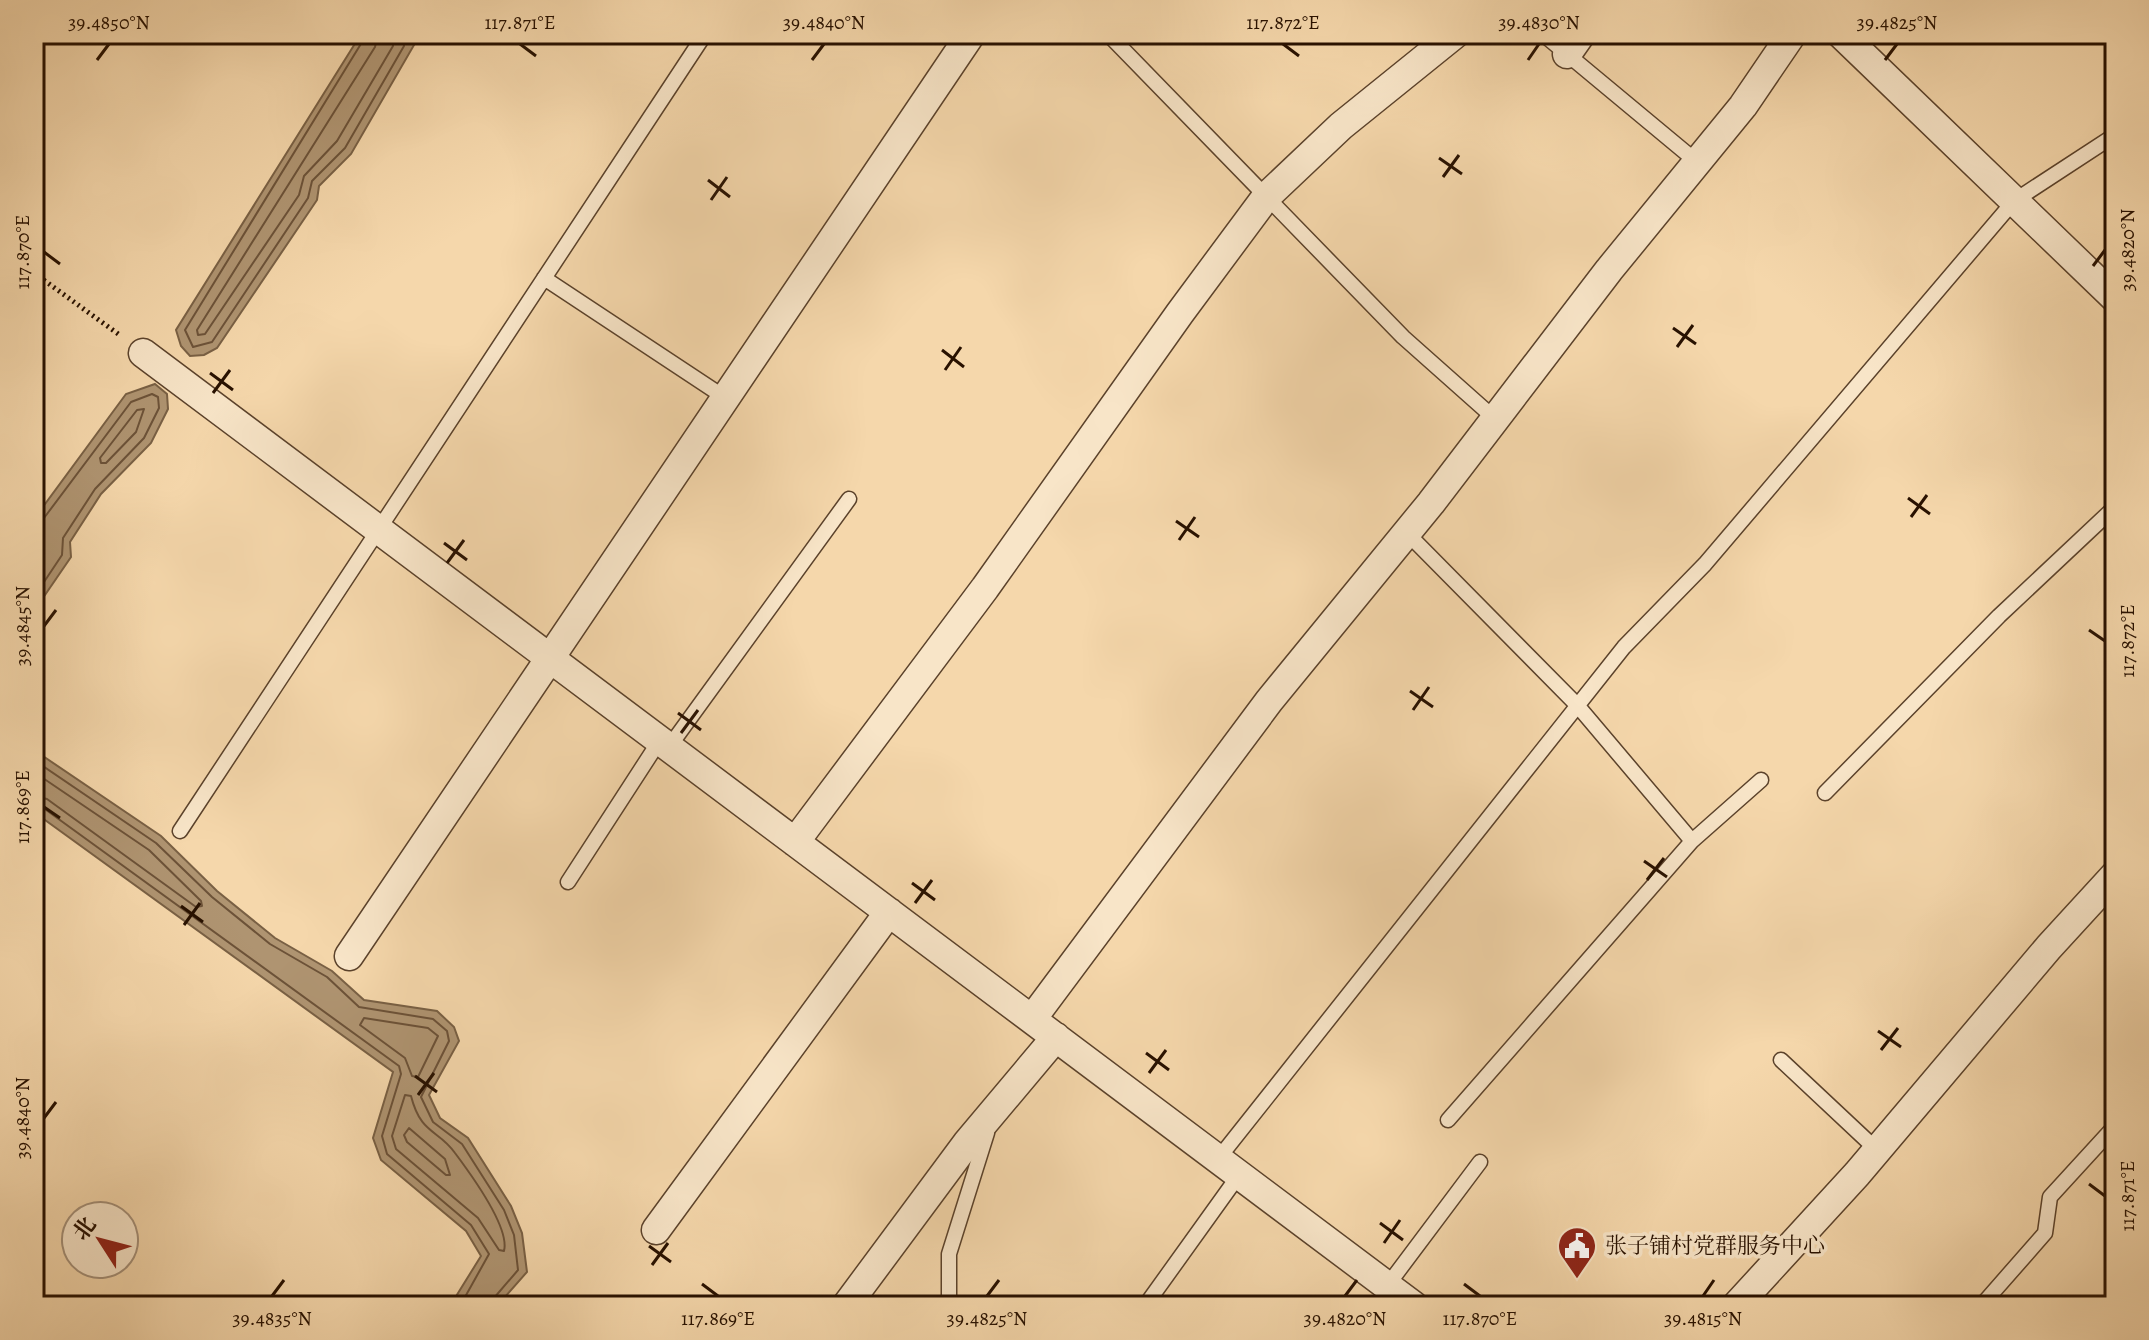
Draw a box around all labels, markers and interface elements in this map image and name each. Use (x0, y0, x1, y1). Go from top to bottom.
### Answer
text: 39.4850°N (68, 9, 150, 36)
text: 117.871°E (485, 9, 555, 36)
text: 39.4840°N (783, 9, 865, 36)
text: 117.872°E (1246, 9, 1320, 36)
text: 39.4830°N (1498, 9, 1580, 36)
text: 39.4825°N (1857, 9, 1937, 36)
text: 39.4820°N (2114, 209, 2141, 291)
text: 117.870°E (9, 215, 36, 289)
text: 39.4845°N (9, 586, 36, 666)
text: 117.872°E (2114, 604, 2141, 678)
text: 117.869°E (9, 770, 36, 844)
text: 39.4840°N (9, 1077, 36, 1159)
text: 117.871°E (2114, 1161, 2141, 1231)
north arrow (60, 1200, 140, 1280)
text: 北 (66, 1211, 103, 1247)
public building icon: 张子铺村党群服务中心 (1556, 1225, 1598, 1280)
place label: 张子铺村党群服务中心 (1605, 1231, 1825, 1261)
text: 39.4835°N (232, 1305, 312, 1332)
text: 117.869°E (681, 1305, 755, 1332)
text: 39.4825°N (947, 1305, 1027, 1332)
text: 39.4820°N (1304, 1305, 1386, 1332)
text: 117.870°E (1443, 1305, 1517, 1332)
text: 39.4815°N (1664, 1305, 1742, 1332)

